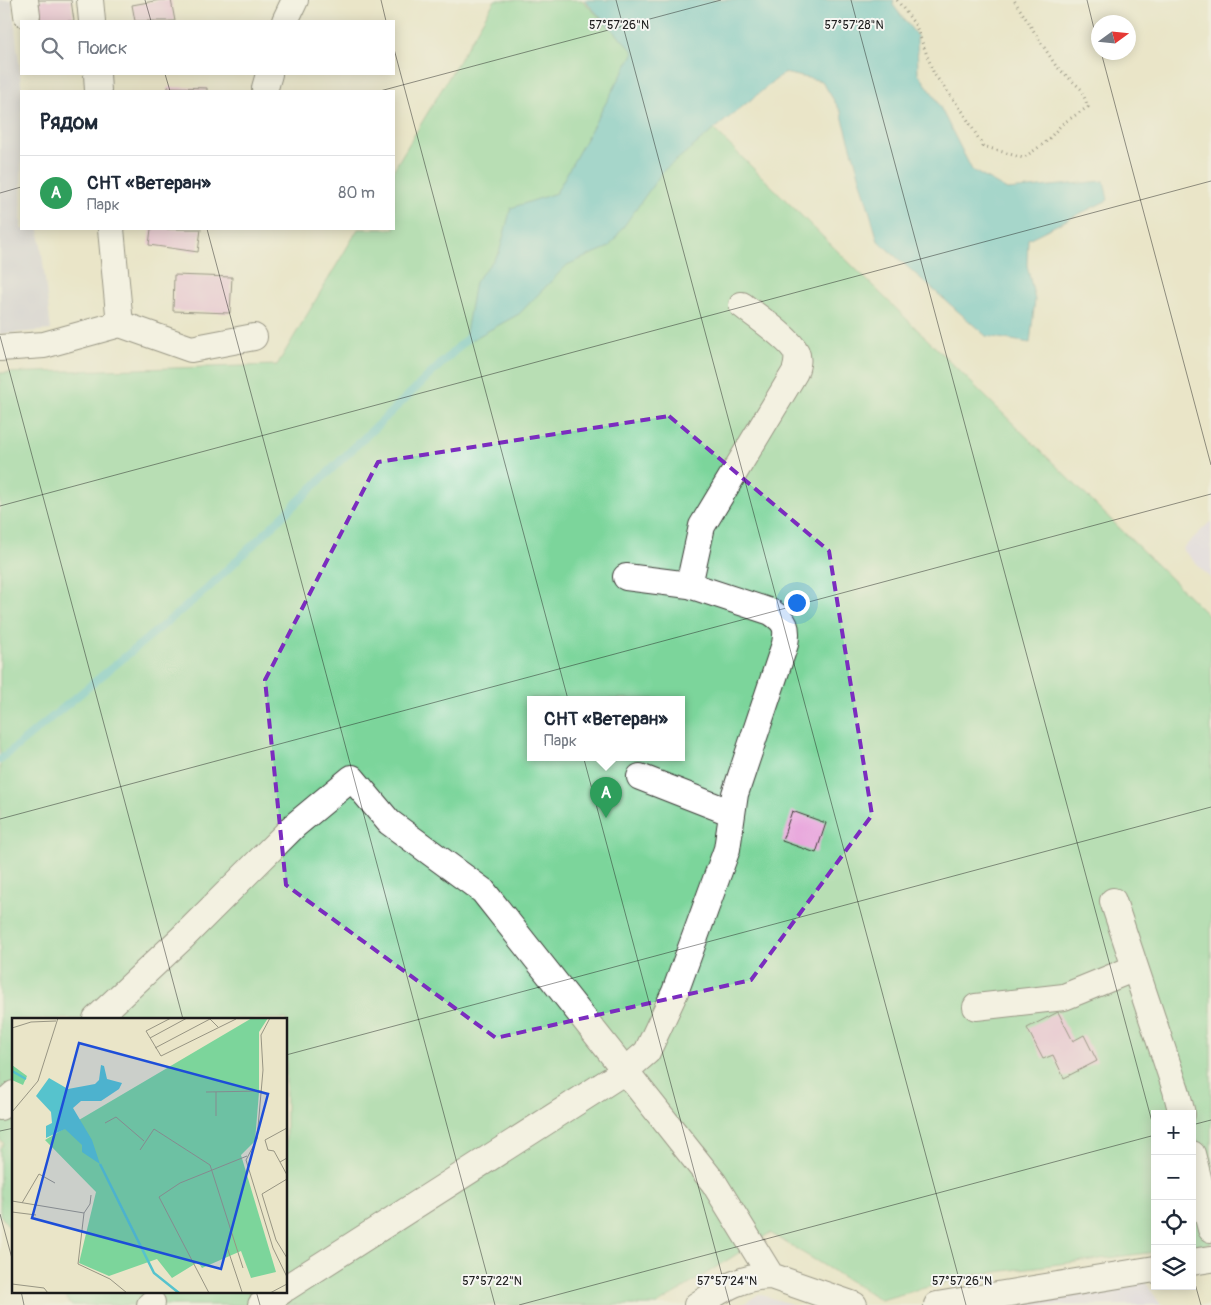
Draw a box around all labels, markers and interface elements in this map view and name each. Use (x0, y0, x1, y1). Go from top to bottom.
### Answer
north arrow (1091, 15, 1136, 60)
text: 57°57'26"N (589, 18, 649, 33)
text: 57°57'28"N (824, 18, 884, 33)
search box (20, 20, 395, 75)
icon: search (38, 34, 66, 62)
text: Поиск (78, 36, 128, 60)
text: Рядом (40, 109, 98, 136)
text: СНТ «Ветеран» (87, 171, 211, 195)
text: A (51, 183, 61, 203)
text: 80 m (338, 183, 375, 203)
text: Парк (87, 195, 120, 215)
your location (784, 590, 810, 616)
popup (527, 696, 685, 761)
text: СНТ «Ветеран» (544, 707, 668, 731)
text: Парк (544, 731, 577, 751)
pin: A (590, 777, 622, 818)
inset map (12, 1018, 288, 1292)
map controls (1151, 1110, 1196, 1290)
button: + (1151, 1110, 1196, 1155)
button: − (1151, 1155, 1196, 1200)
button: locate (1151, 1200, 1196, 1245)
button: layers (1151, 1245, 1196, 1290)
text: 57°57'22"N (462, 1274, 522, 1289)
text: 57°57'24"N (697, 1274, 757, 1289)
text: 57°57'26"N (932, 1274, 992, 1289)

